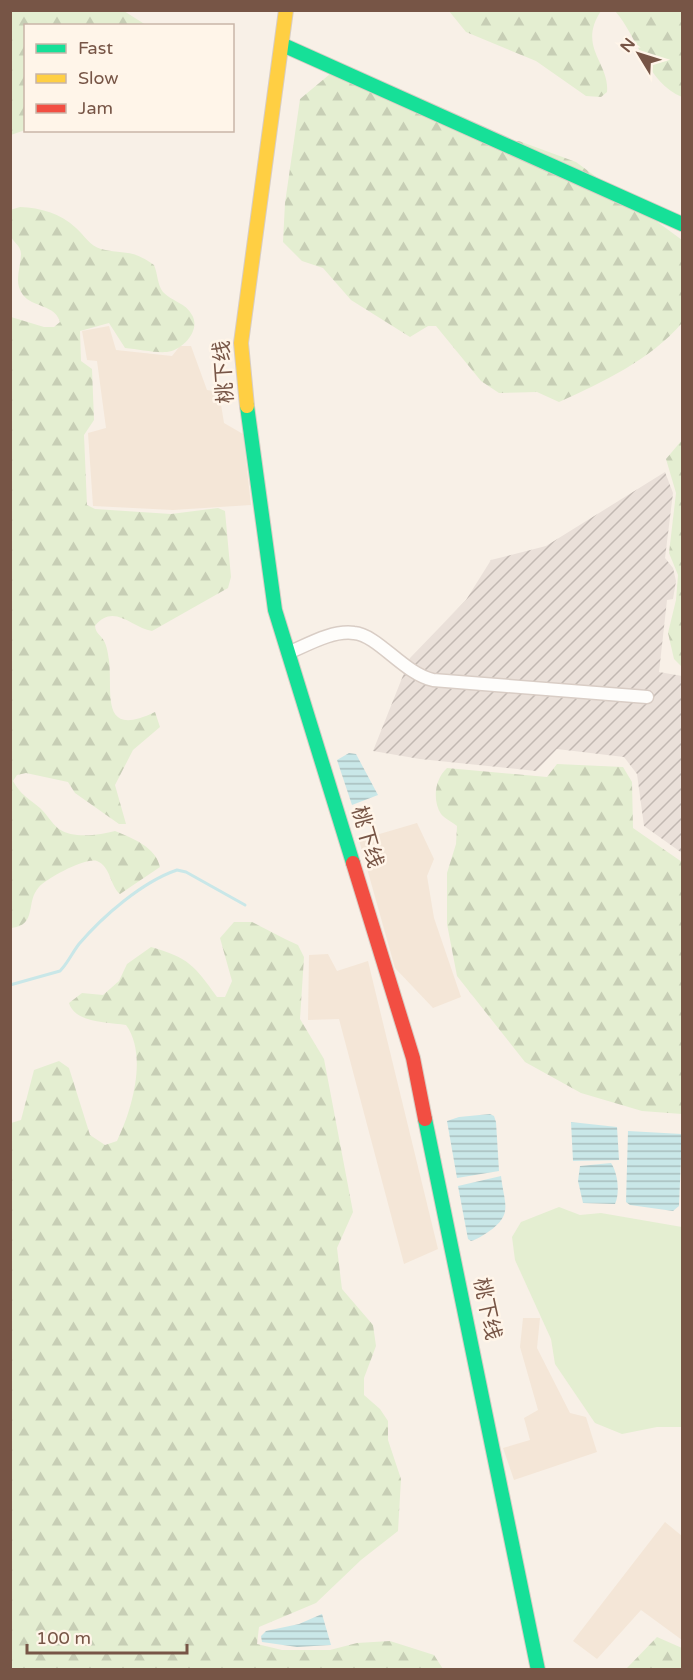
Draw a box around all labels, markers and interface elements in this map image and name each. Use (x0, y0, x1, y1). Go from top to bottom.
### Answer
legend (24, 24, 234, 132)
north arrow (609, 24, 669, 84)
text: N (616, 34, 640, 57)
text: Fast (78, 37, 113, 59)
text: Slow (78, 67, 119, 89)
text: Jam (78, 97, 113, 119)
street label: 桃下线 (209, 340, 239, 404)
street label: 桃下线 (346, 803, 388, 871)
street label: 桃下线 (468, 1276, 506, 1342)
scale bar (27, 1617, 188, 1655)
text: 100 m (36, 1627, 91, 1649)

